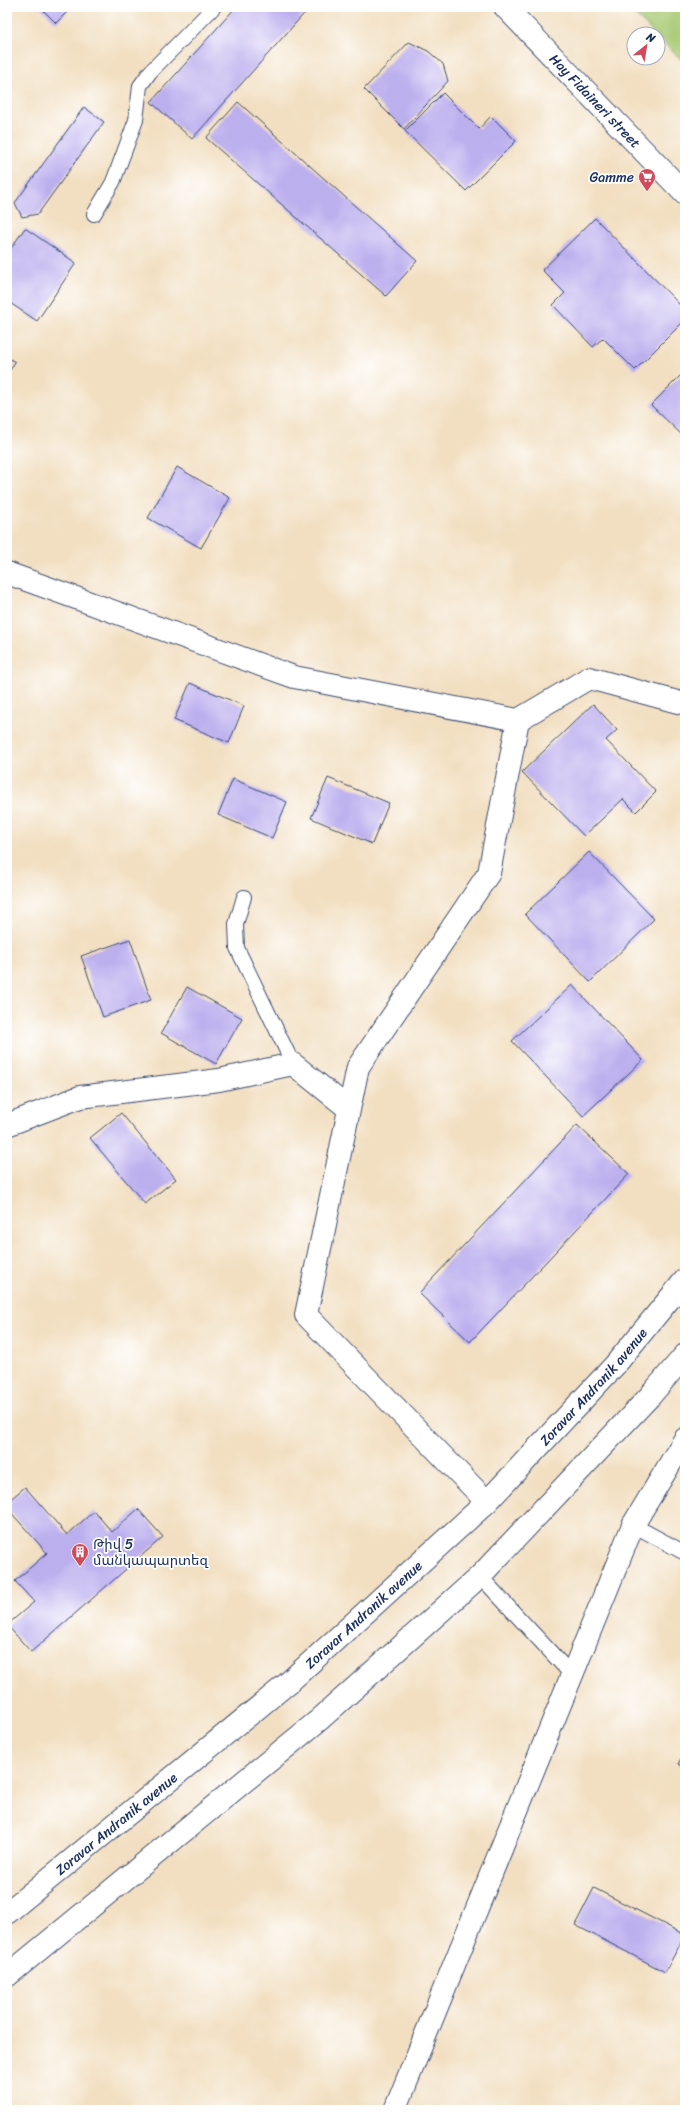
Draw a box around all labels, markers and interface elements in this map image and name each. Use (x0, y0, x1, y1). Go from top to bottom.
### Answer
north arrow (626, 26, 666, 66)
text: N (642, 27, 659, 48)
street label: Hay Fidaineri street (543, 48, 647, 154)
place label: Gamme (590, 165, 634, 190)
supermarket icon: Gamme (637, 167, 657, 192)
street label: Zoravar Andranik avenue (533, 1322, 654, 1452)
place label: Թիվ 5 մանկապարտեզ (93, 1532, 208, 1573)
building icon: Թիվ 5 մանկապարտեզ (70, 1542, 90, 1567)
street label: Zoravar Andranik avenue (299, 1554, 429, 1675)
street label: Zoravar Andranik avenue (50, 1766, 184, 1882)

